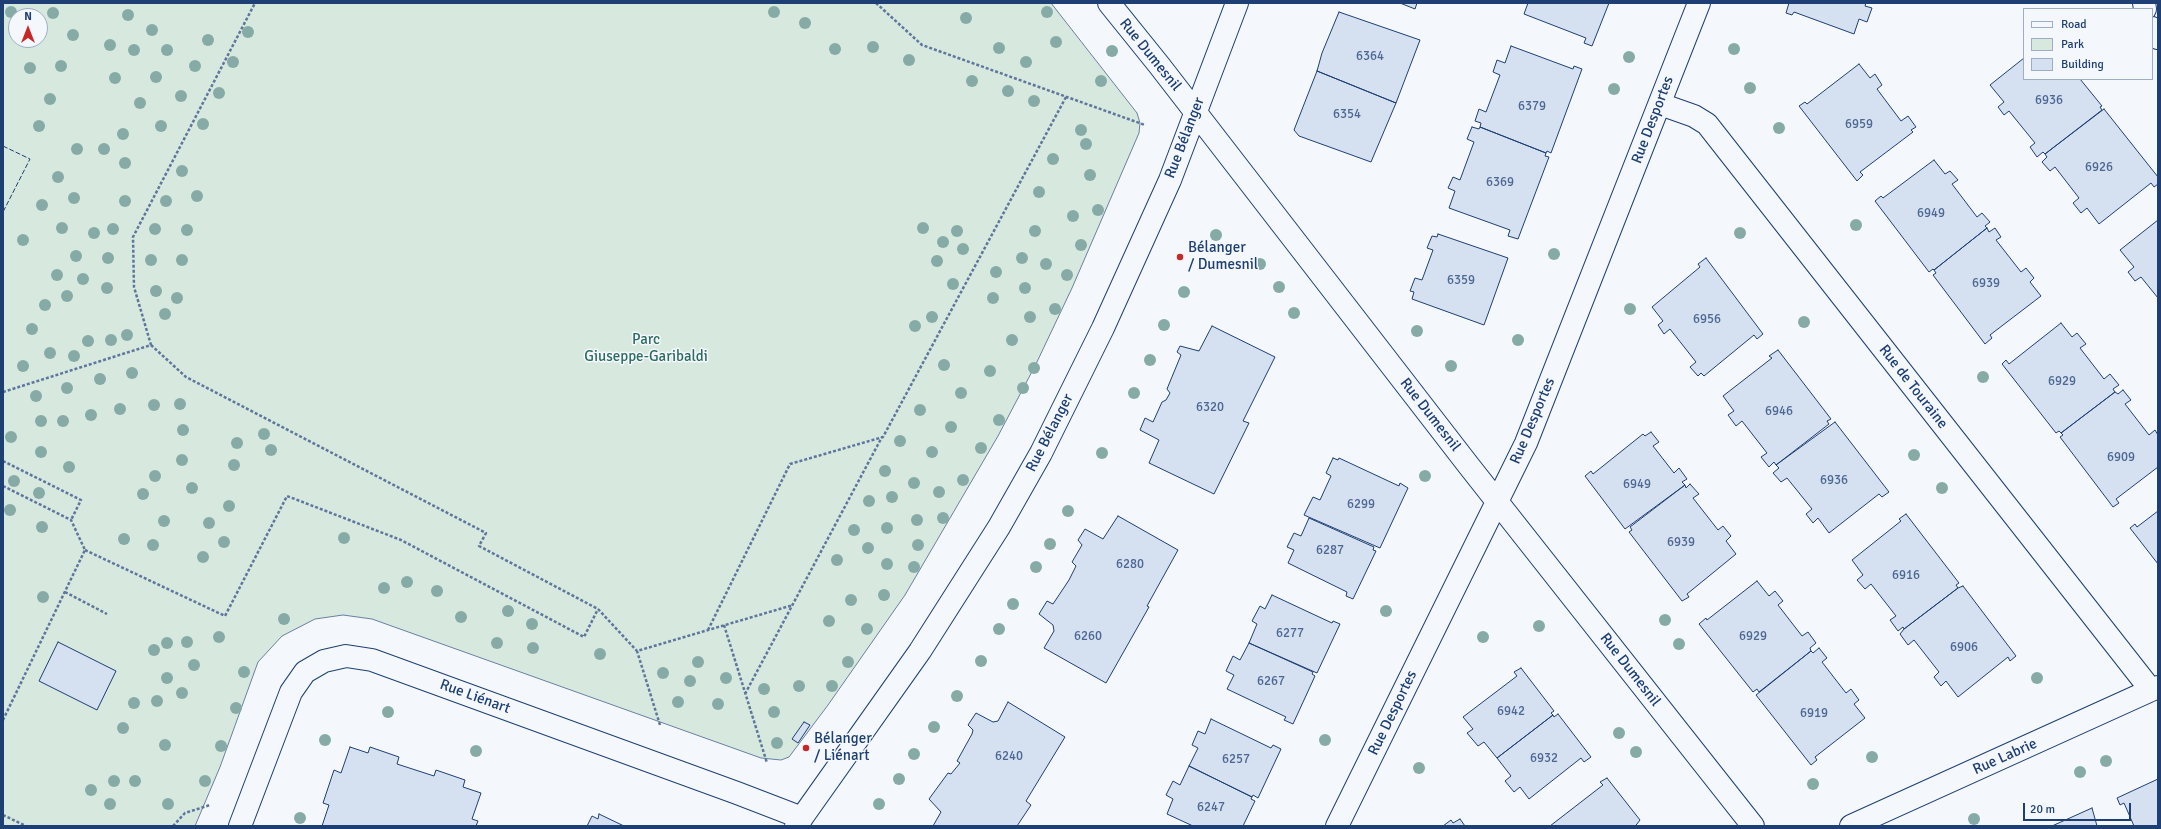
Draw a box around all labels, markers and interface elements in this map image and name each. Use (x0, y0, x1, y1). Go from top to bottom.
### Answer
north arrow (8, 8, 48, 48)
legend (2023, 8, 2153, 80)
text: N (24, 10, 32, 23)
street label: Rue Dumesnil (1115, 15, 1185, 95)
text: Road (2061, 17, 2087, 32)
text: Park (2061, 37, 2084, 52)
house number: 6364 (1356, 49, 1384, 65)
text: Building (2061, 57, 2104, 72)
street label: Rue Desportes (1628, 74, 1678, 166)
house number: 6936 (2035, 93, 2063, 109)
street label: Rue Bélanger (1161, 95, 1209, 181)
house number: 6379 (1518, 99, 1546, 115)
house number: 6354 (1333, 107, 1361, 123)
house number: 6959 (1845, 117, 1873, 133)
house number: 6926 (2085, 160, 2113, 176)
house number: 6369 (1486, 175, 1514, 191)
house number: 6949 (1917, 206, 1945, 222)
place label: Bélanger / Dumesnil (1188, 239, 1258, 274)
marker: Bélanger / Dumesnil (1175, 252, 1185, 262)
house number: 6359 (1447, 273, 1475, 289)
house number: 6939 (1972, 276, 2000, 292)
house number: 6956 (1693, 312, 1721, 328)
park label: Parc Giuseppe-Garibaldi (584, 331, 708, 366)
street label: Rue de Touraine (1875, 342, 1951, 432)
house number: 6929 (2048, 374, 2076, 390)
street label: Rue Dumesnil (1396, 375, 1464, 455)
street label: Rue Desportes (1507, 375, 1559, 467)
street label: Rue Bélanger (1023, 391, 1077, 475)
house number: 6320 (1196, 400, 1224, 416)
house number: 6946 (1765, 404, 1793, 420)
house number: 6909 (2107, 450, 2135, 466)
house number: 6936 (1820, 473, 1848, 489)
house number: 6949 (1623, 477, 1651, 493)
house number: 6299 (1347, 497, 1375, 513)
house number: 6939 (1667, 535, 1695, 551)
house number: 6287 (1316, 543, 1344, 559)
house number: 6280 (1116, 557, 1144, 573)
house number: 6916 (1892, 568, 1920, 584)
house number: 6277 (1276, 626, 1304, 642)
house number: 6260 (1074, 629, 1102, 645)
house number: 6929 (1739, 629, 1767, 645)
street label: Rue Dumesnil (1596, 630, 1664, 710)
house number: 6906 (1950, 640, 1978, 656)
street label: Rue Desportes (1365, 668, 1421, 758)
house number: 6267 (1257, 674, 1285, 690)
street label: Rue Liénart (437, 676, 513, 718)
house number: 6942 (1497, 704, 1525, 720)
house number: 6919 (1800, 706, 1828, 722)
place label: Bélanger / Liénart (814, 730, 872, 765)
street label: Rue Labrie (1970, 735, 2040, 779)
marker: Bélanger / Liénart (801, 743, 811, 753)
house number: 6240 (995, 749, 1023, 765)
house number: 6932 (1530, 751, 1558, 767)
house number: 6257 (1222, 752, 1250, 768)
scale bar (2025, 795, 2133, 821)
house number: 6247 (1197, 800, 1225, 816)
text: 20 m (2030, 802, 2055, 817)

